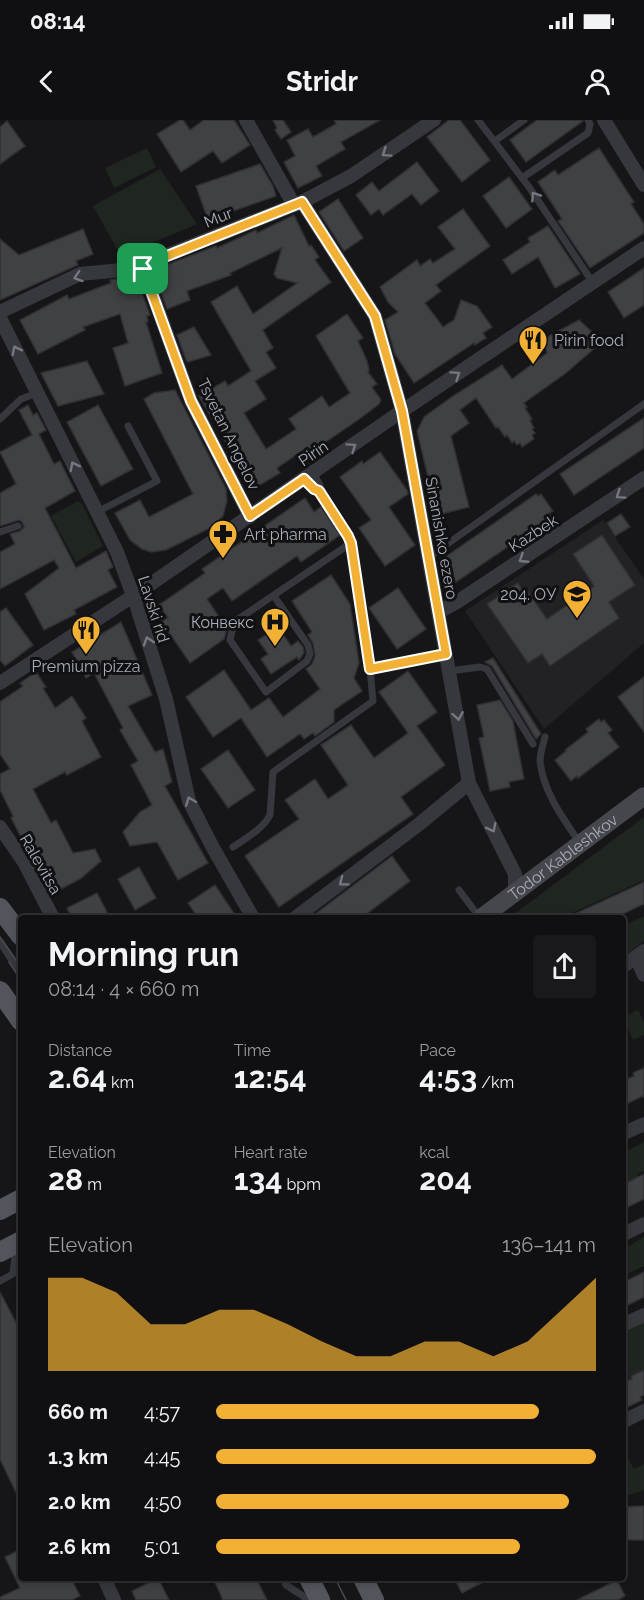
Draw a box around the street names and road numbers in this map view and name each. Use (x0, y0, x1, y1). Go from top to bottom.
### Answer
street label: Mur (201, 203, 236, 232)
street label: Tsvetan Angelov (193, 375, 264, 494)
street label: Pirin (295, 437, 332, 470)
street label: Sinanishko ezero (421, 475, 462, 601)
street label: Kazbek (505, 510, 562, 556)
street label: Lavski rid (134, 573, 173, 645)
street label: Todor Kableshkov (504, 810, 622, 904)
street label: Ralevitsa (16, 831, 65, 898)

